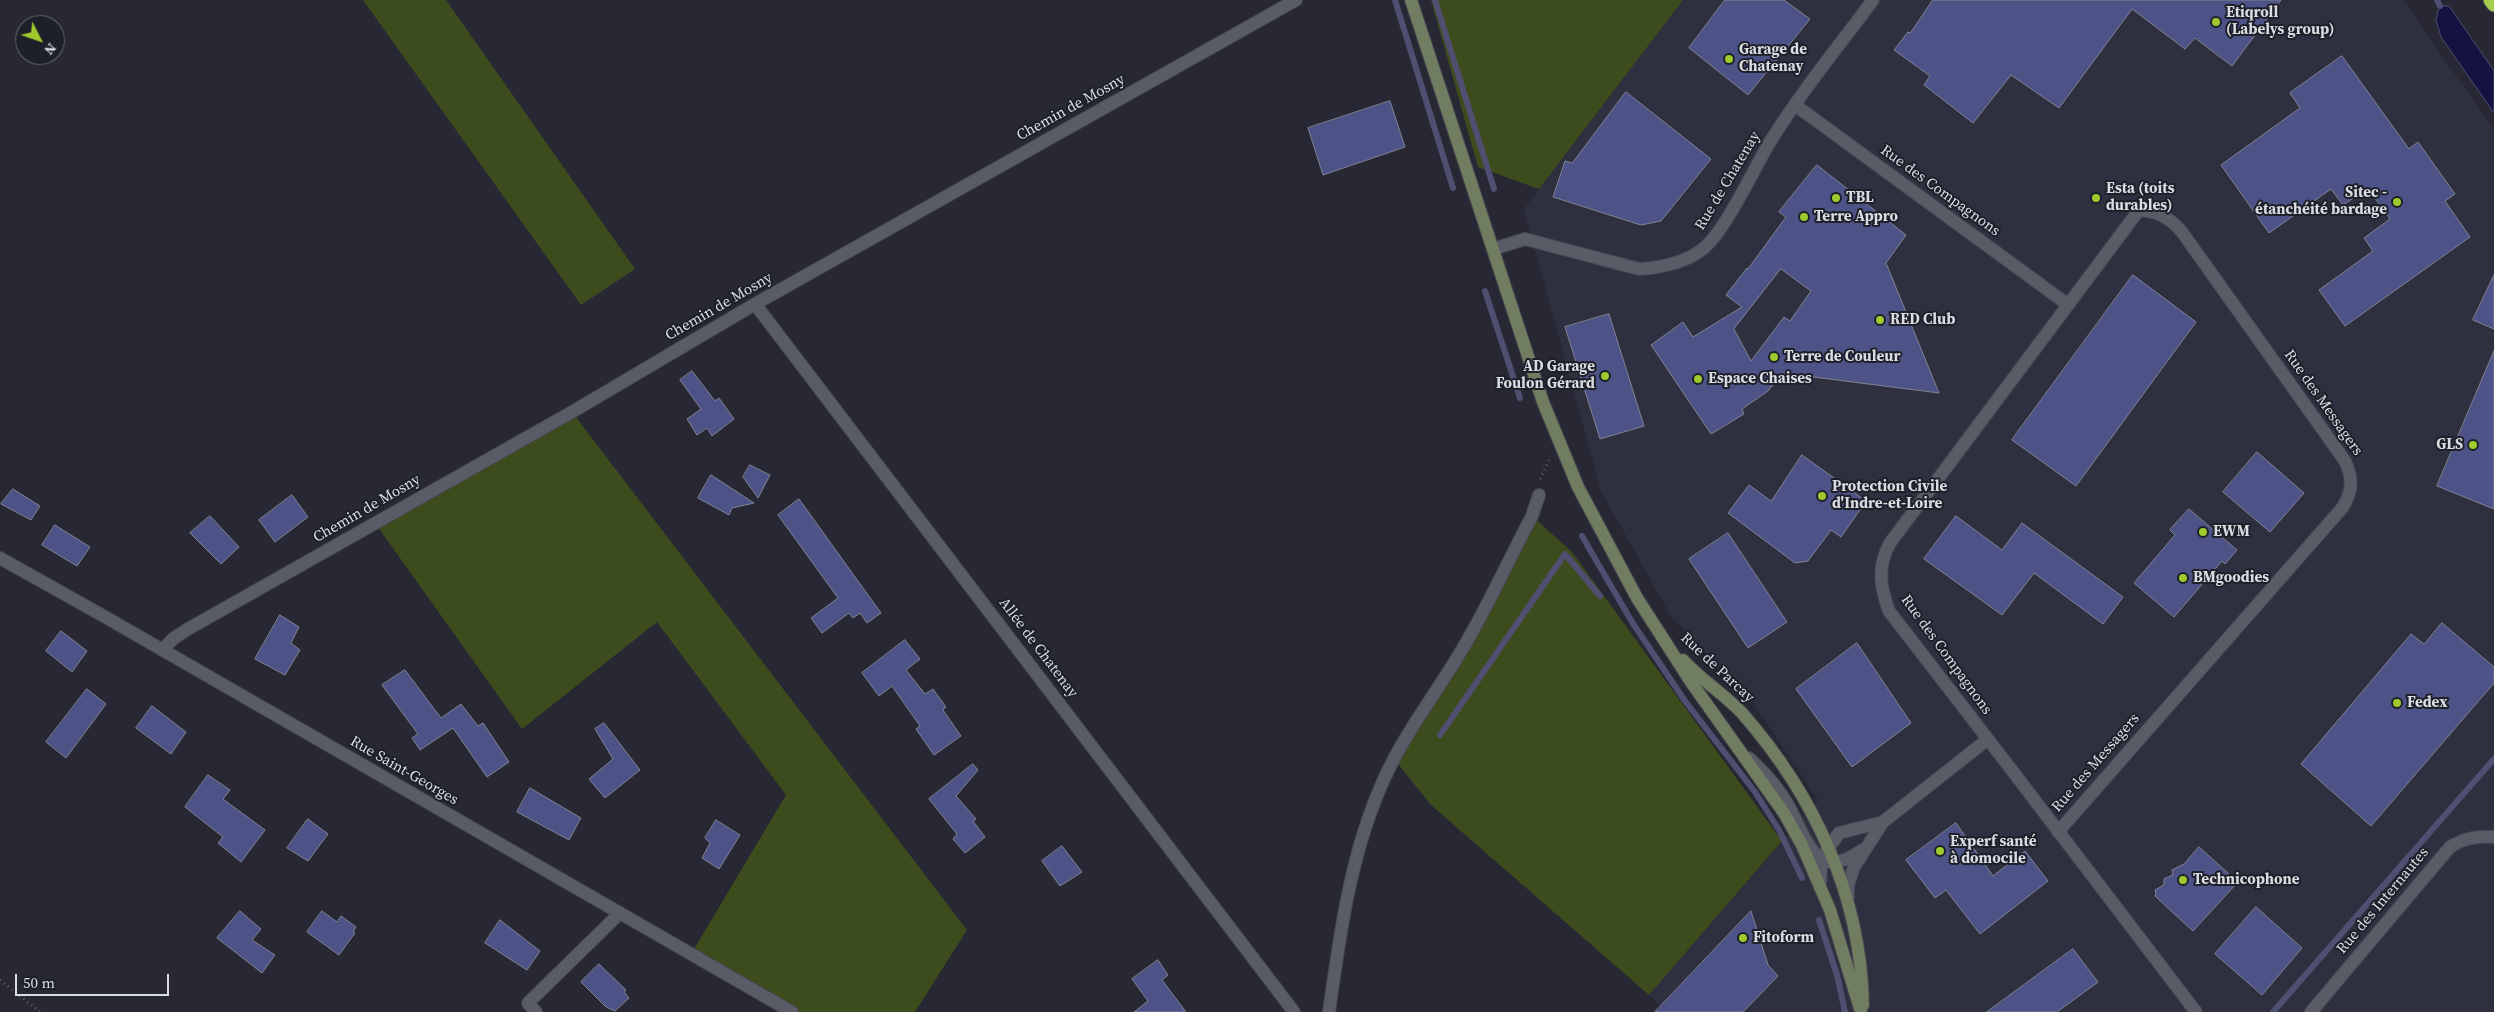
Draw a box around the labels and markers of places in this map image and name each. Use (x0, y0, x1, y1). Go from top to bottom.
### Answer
place label: Etiqroll (Labelys group) (2226, 4, 2334, 39)
marker: Etiqroll (Labelys group) (2210, 16, 2222, 28)
place label: Garage de Chatenay (1739, 41, 1807, 76)
marker: Garage de Chatenay (1723, 53, 1735, 65)
place label: Esta (toits durables) (2106, 180, 2175, 215)
place label: Sitec - étanchéité bardage (2255, 184, 2387, 219)
place label: TBL (1846, 189, 1874, 207)
marker: TBL (1830, 192, 1842, 204)
marker: Esta (toits durables) (2090, 192, 2102, 204)
marker: Sitec - étanchéité bardage (2391, 196, 2403, 208)
place label: Terre Appro (1814, 208, 1898, 226)
marker: Terre Appro (1798, 211, 1810, 223)
place label: RED Club (1890, 311, 1955, 329)
marker: RED Club (1874, 314, 1886, 326)
place label: Terre de Couleur (1784, 348, 1900, 366)
marker: Terre de Couleur (1768, 351, 1780, 363)
place label: AD Garage Foulon Gérard (1496, 358, 1595, 393)
marker: AD Garage Foulon Gérard (1599, 370, 1611, 382)
place label: Espace Chaises (1708, 370, 1812, 388)
marker: Espace Chaises (1692, 373, 1704, 385)
place label: GLS (2436, 436, 2463, 454)
marker: GLS (2467, 439, 2479, 451)
place label: Protection Civile d'Indre-et-Loire (1832, 478, 1947, 513)
marker: Protection Civile d'Indre-et-Loire (1816, 490, 1828, 502)
place label: EWM (2213, 523, 2250, 541)
marker: EWM (2197, 526, 2209, 538)
place label: BMgoodies (2193, 569, 2269, 587)
marker: BMgoodies (2177, 572, 2189, 584)
place label: Fedex (2407, 694, 2448, 712)
marker: Fedex (2391, 697, 2403, 709)
place label: Experf santé à domocile (1950, 833, 2037, 868)
marker: Experf santé à domocile (1934, 845, 1946, 857)
place label: Technicophone (2193, 871, 2300, 889)
marker: Technicophone (2177, 874, 2189, 886)
place label: Fitoform (1753, 929, 1814, 947)
marker: Fitoform (1737, 932, 1749, 944)

